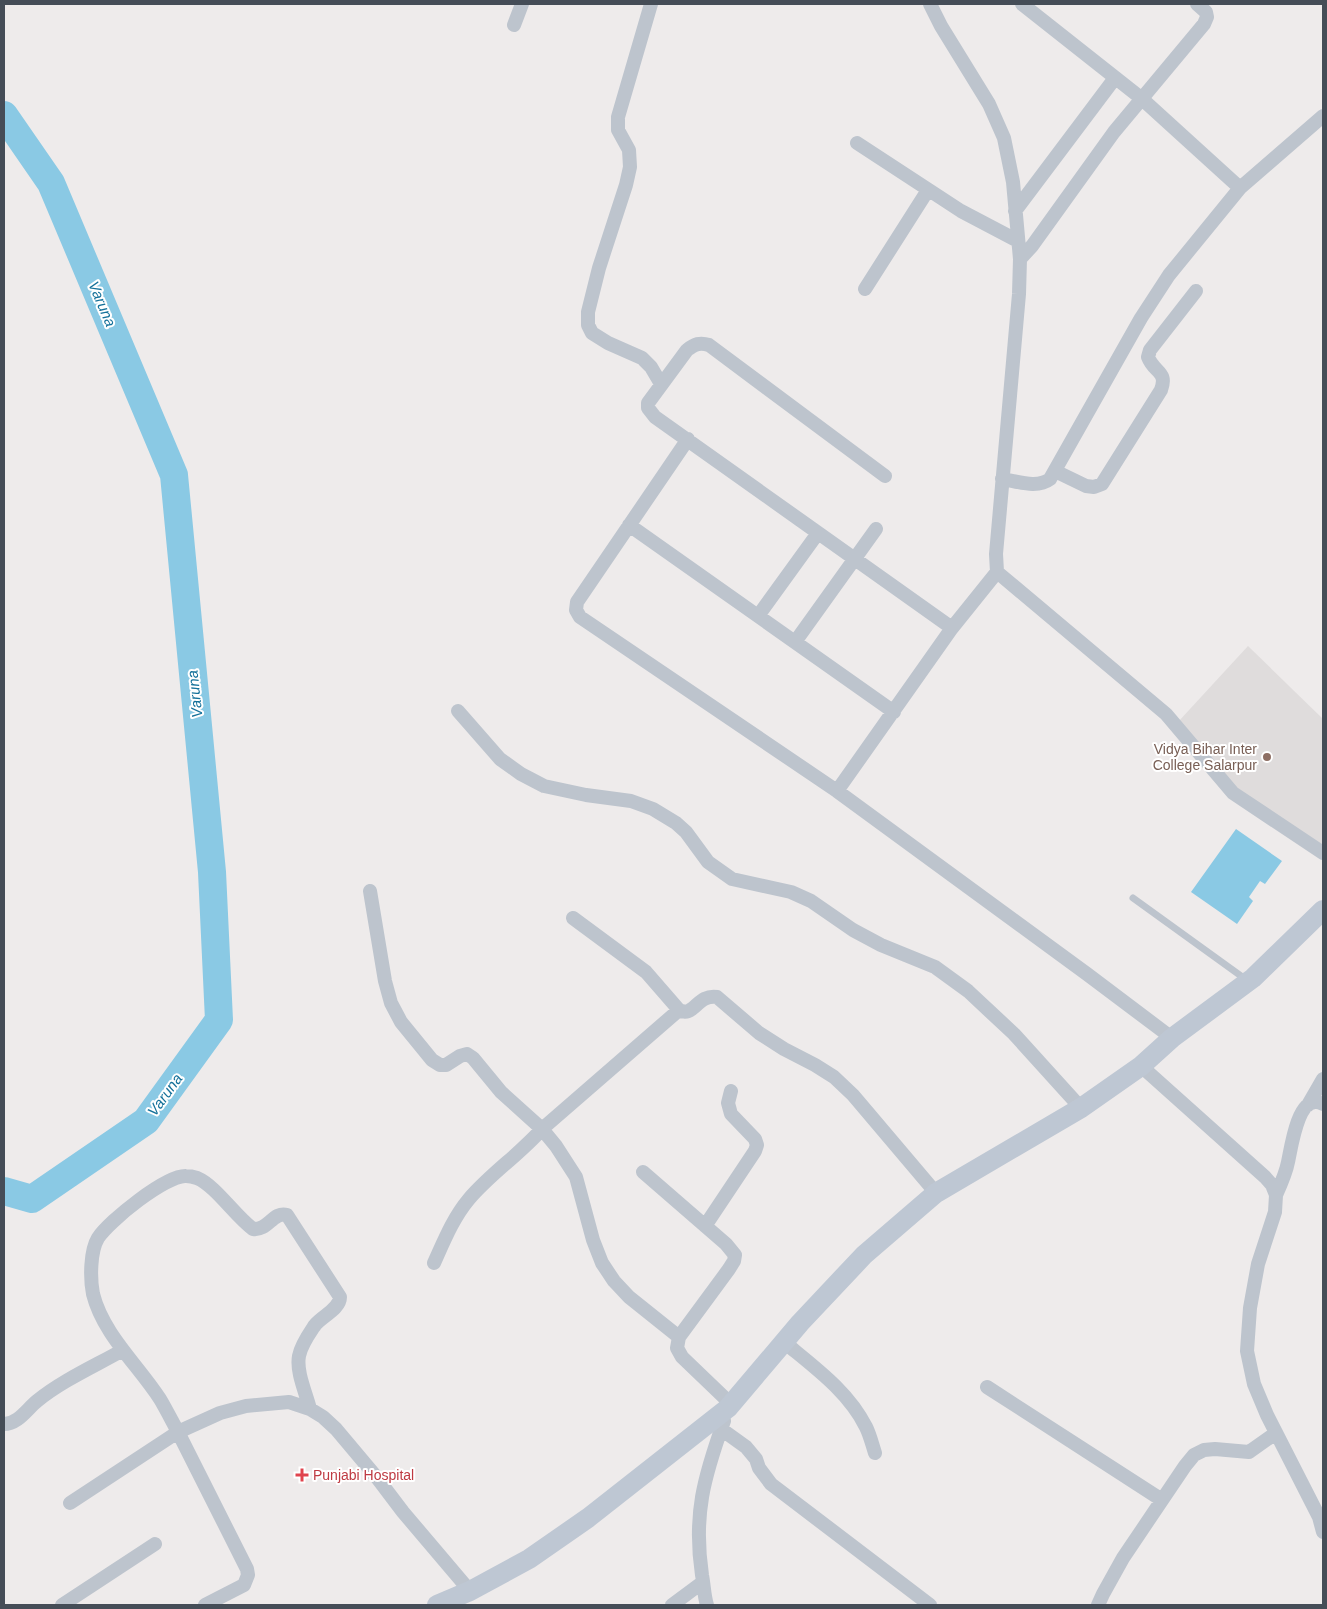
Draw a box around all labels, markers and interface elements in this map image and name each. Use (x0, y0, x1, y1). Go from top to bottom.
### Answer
water label: Varuna (85, 278, 120, 329)
water label: Varuna (184, 669, 205, 719)
place label: Vidya Bihar Inter College Salarpur (1153, 741, 1257, 773)
marker: Vidya Bihar Inter College Salarpur (1261, 751, 1273, 763)
water label: Varuna (144, 1070, 186, 1119)
place label: Punjabi Hospital (313, 1467, 414, 1483)
marker: Punjabi Hospital (295, 1468, 309, 1482)

